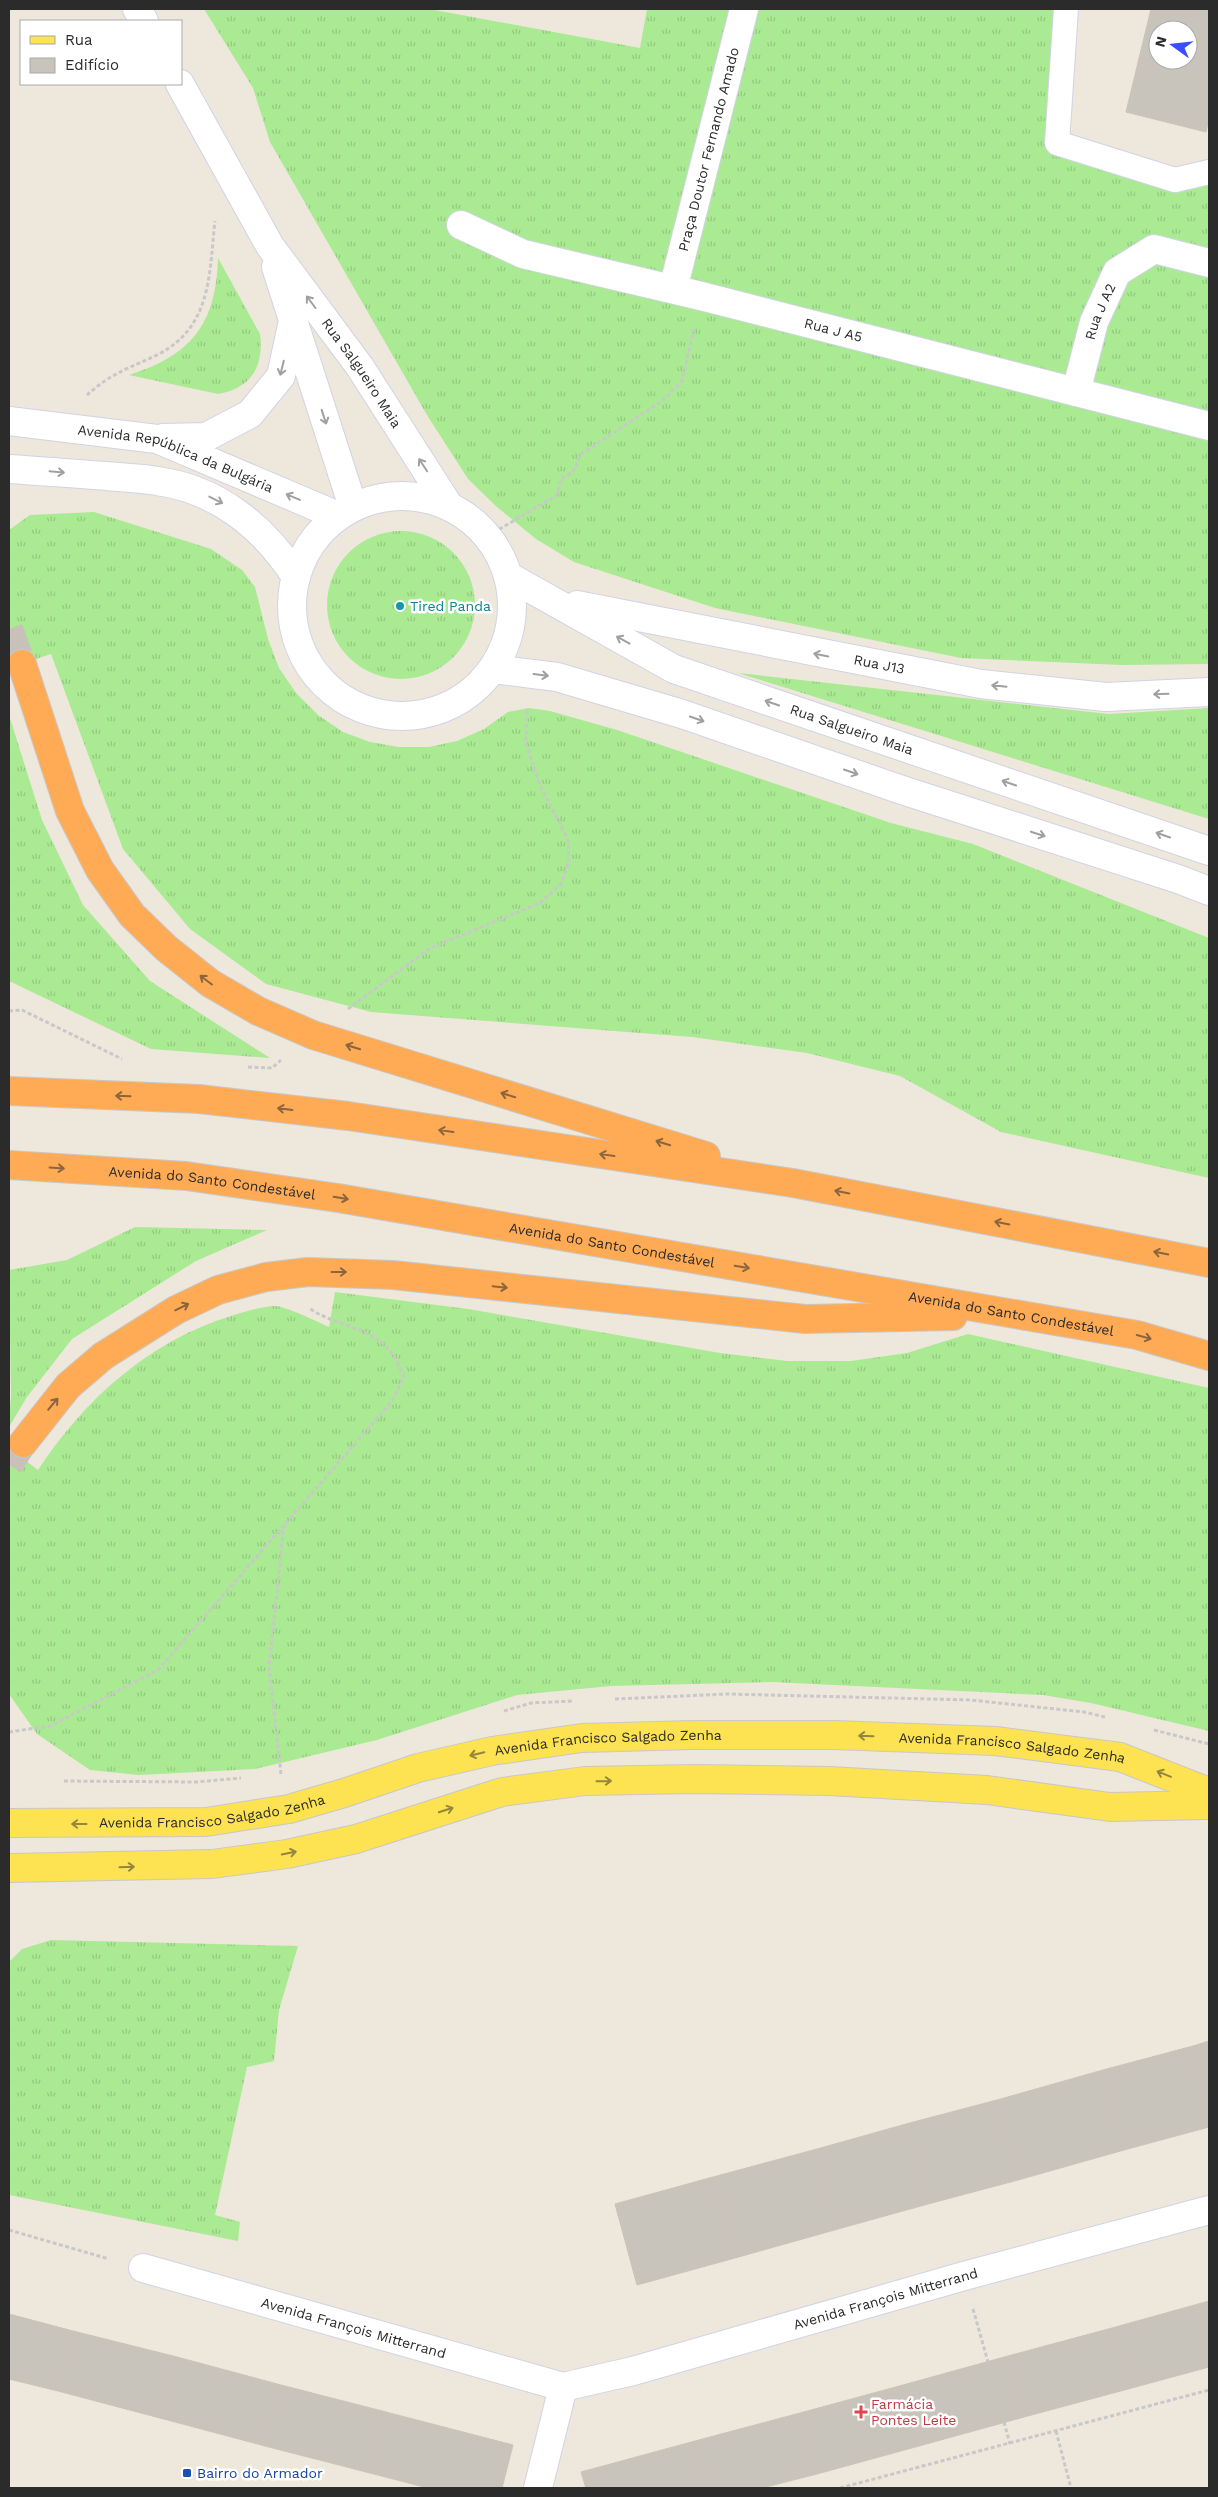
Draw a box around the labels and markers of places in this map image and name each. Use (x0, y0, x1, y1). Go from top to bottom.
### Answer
place label: Tired Panda (410, 598, 491, 614)
marker: Tired Panda (394, 600, 406, 612)
place label: Farmácia Pontes Leite (871, 2396, 956, 2428)
marker: Farmácia Pontes Leite (855, 2406, 867, 2418)
place label: Bairro do Armador (197, 2465, 323, 2481)
marker: Bairro do Armador (181, 2467, 193, 2479)

